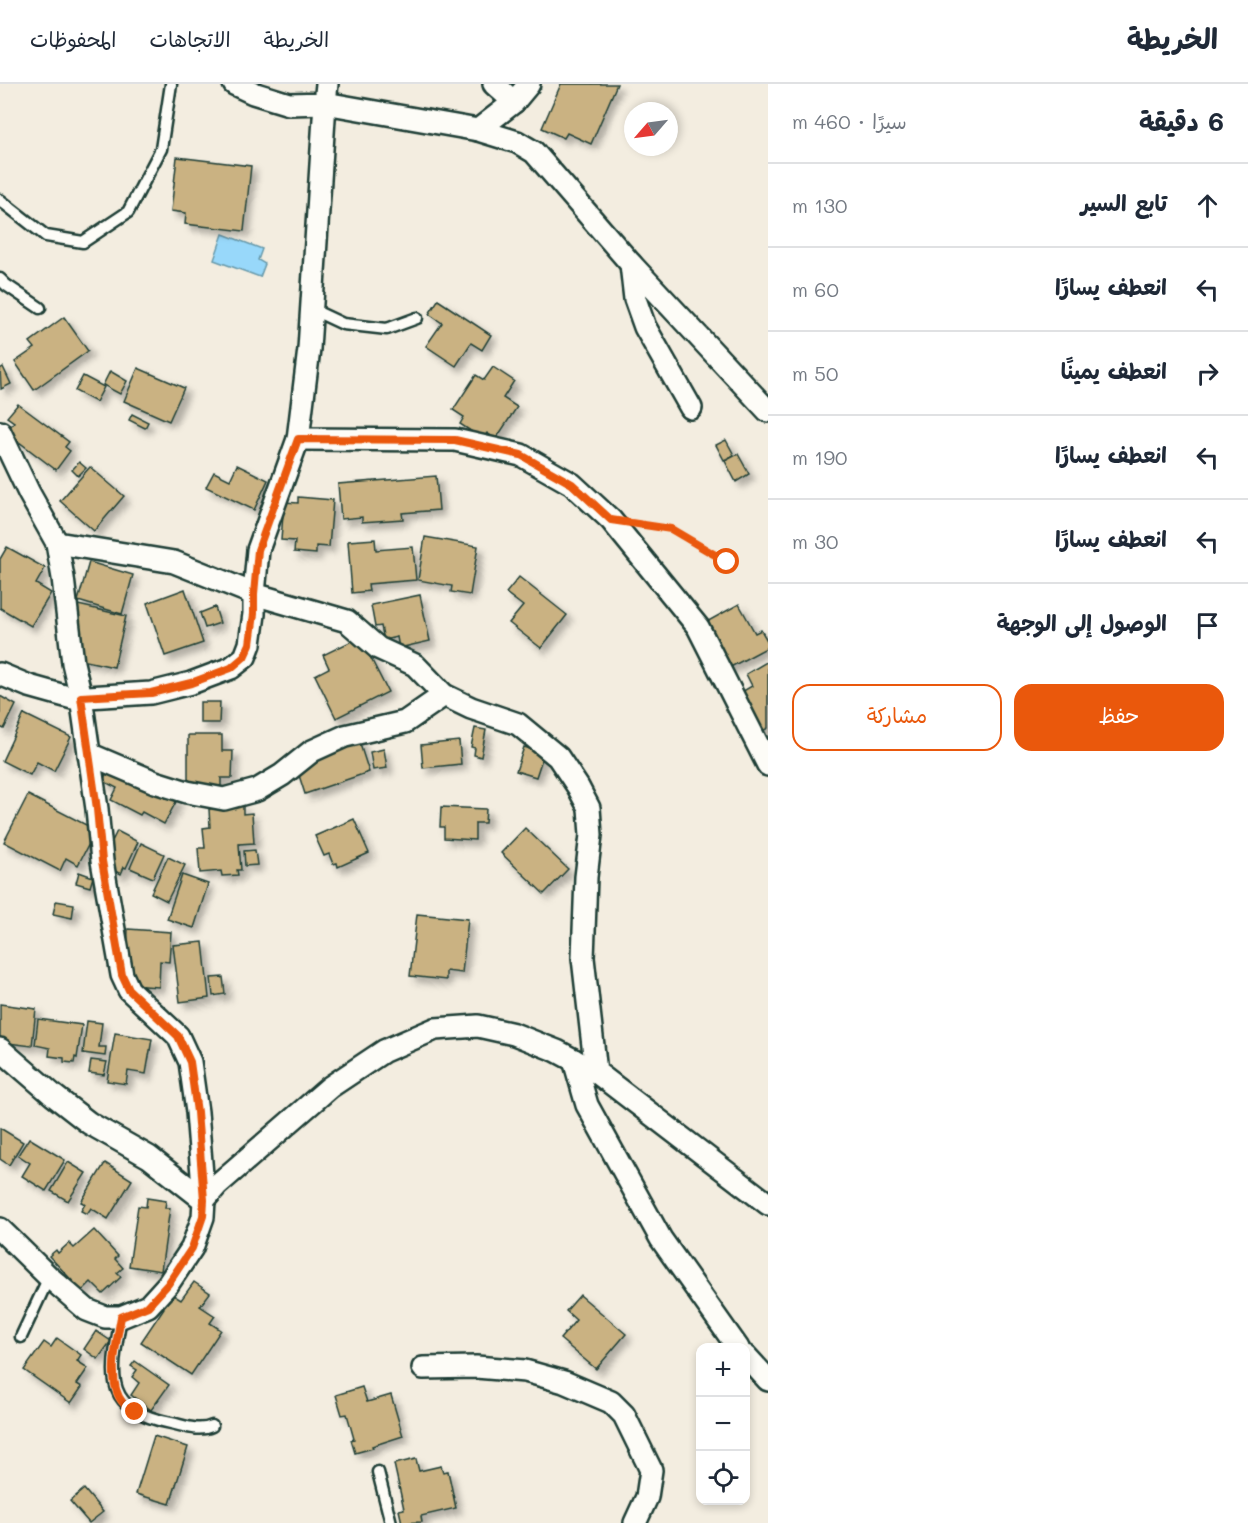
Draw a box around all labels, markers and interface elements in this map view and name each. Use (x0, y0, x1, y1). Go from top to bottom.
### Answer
text: الخريطة (1127, 20, 1218, 56)
text: المحفوظات (30, 25, 116, 52)
text: الاتجاهات (149, 25, 231, 52)
text: الخريطة (264, 25, 329, 52)
north arrow (624, 102, 678, 156)
text: 6 دقيقة (1139, 104, 1224, 138)
text: سيرًا · 460 m (792, 108, 907, 134)
text: تابع السير (1081, 188, 1167, 217)
icon: ahead (1191, 189, 1224, 222)
text: 130 m (792, 192, 847, 218)
text: انعطف يسارًا (1055, 272, 1167, 301)
icon: left (1191, 273, 1224, 306)
text: 60 m (792, 276, 839, 302)
text: انعطف يمينًا (1061, 356, 1167, 385)
icon: right (1191, 357, 1224, 390)
text: 50 m (792, 360, 838, 386)
text: انعطف يسارًا (1055, 440, 1167, 469)
icon: left (1191, 441, 1224, 474)
text: 190 m (792, 444, 847, 470)
text: انعطف يسارًا (1055, 524, 1167, 553)
icon: left (1191, 525, 1224, 558)
text: 30 m (792, 528, 838, 554)
route start (713, 548, 739, 574)
text: الوصول إلى الوجهة (996, 608, 1167, 637)
icon: arrive (1191, 609, 1224, 642)
button: مشاركة (792, 684, 1002, 751)
button: حفظ (1014, 684, 1224, 751)
map controls (696, 1343, 750, 1505)
button: + (696, 1343, 750, 1397)
button: − (696, 1397, 750, 1451)
route end (121, 1398, 147, 1424)
button: locate (696, 1451, 750, 1505)

